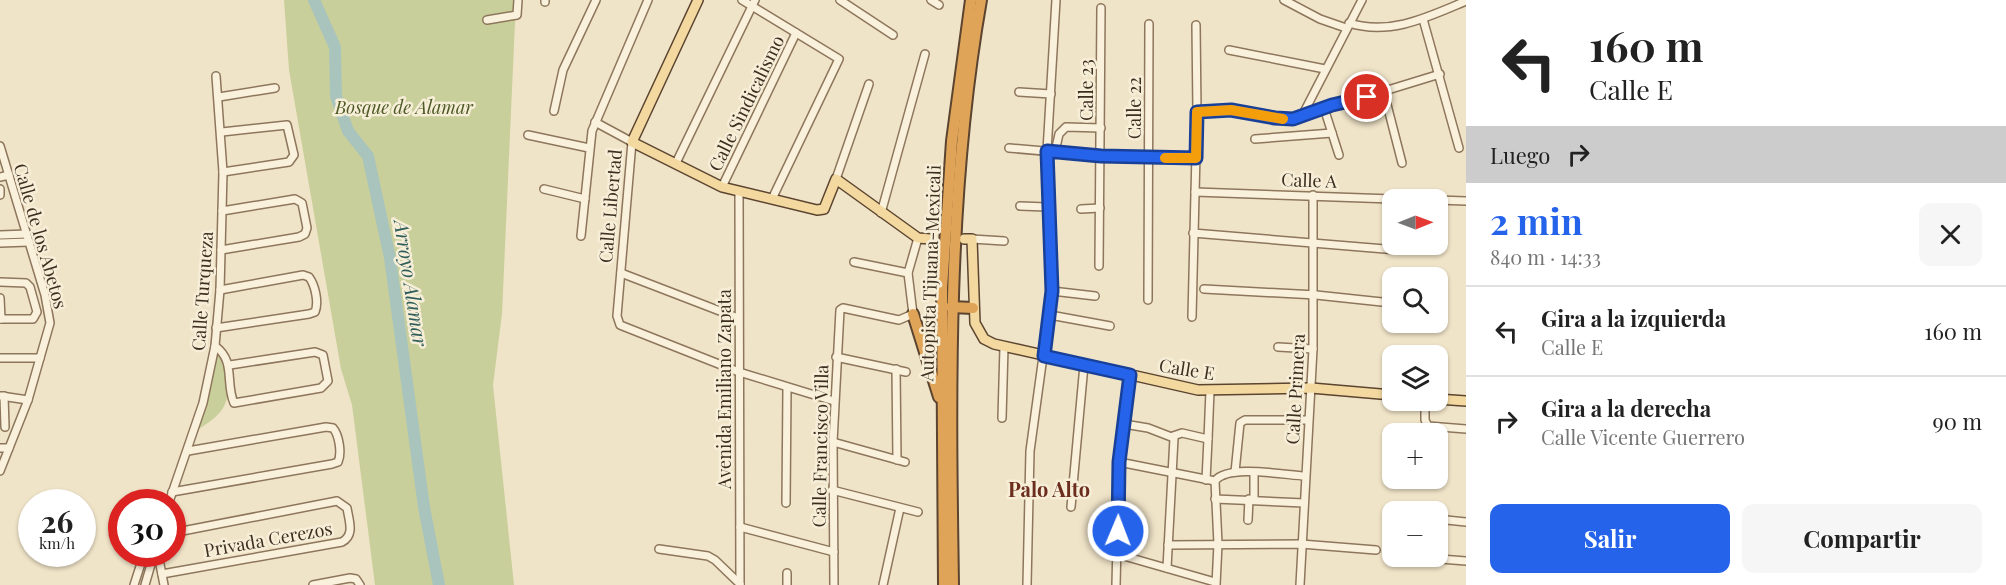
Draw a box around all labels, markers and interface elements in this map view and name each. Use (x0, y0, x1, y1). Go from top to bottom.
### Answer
text: 160 m (1589, 17, 1704, 73)
icon: left (1490, 24, 1568, 102)
street label: Calle Sindicalismo (703, 31, 789, 175)
street label: Calle 23 (1074, 59, 1098, 121)
pin (1341, 71, 1392, 122)
text: Calle E (1589, 71, 1673, 107)
street label: Calle 22 (1122, 77, 1146, 139)
icon: arrive (1350, 80, 1383, 113)
park label: Bosque de Alamar (334, 95, 474, 119)
icon: right (1562, 138, 1595, 171)
text: Luego (1490, 140, 1550, 170)
street label: Calle Libertad (593, 148, 627, 264)
street label: Calle de los Abetos (9, 161, 73, 311)
street label: Autopista Tijuana-Mexicali (914, 164, 946, 383)
street label: Calle A (1281, 167, 1338, 193)
north arrow (1382, 189, 1448, 255)
map controls (1382, 189, 1448, 567)
text: 2 min (1490, 196, 1583, 244)
button: close (1919, 203, 1982, 266)
water label: Arroyo Alamar (388, 216, 436, 349)
street label: Calle Turqueza (186, 230, 218, 352)
text: 840 m · 14:33 (1490, 243, 1601, 270)
button: search (1382, 267, 1448, 333)
street label: Avenida Emiliano Zapata (712, 289, 736, 490)
text: Gira a la izquierda (1541, 303, 1726, 333)
icon: left (1490, 315, 1523, 348)
text: 160 m (1924, 316, 1982, 346)
street label: Calle Primera (1280, 333, 1310, 445)
text: Calle E (1541, 333, 1603, 360)
button: layers (1382, 345, 1448, 411)
street label: Calle E (1157, 353, 1217, 385)
street label: Calle Francisco Villa (807, 364, 833, 528)
text: Gira a la derecha (1541, 393, 1711, 423)
icon: right (1490, 405, 1523, 438)
text: 90 m (1933, 406, 1982, 436)
button: + (1382, 423, 1448, 489)
text: Calle Vicente Guerrero (1541, 423, 1745, 450)
district label: Palo Alto (1008, 475, 1090, 502)
speed limit sign: 30 (108, 489, 186, 567)
position arrow (1086, 499, 1150, 563)
text: 26 (41, 501, 73, 541)
button: − (1382, 501, 1448, 567)
button: Salir (1490, 504, 1730, 573)
button: Compartir (1742, 504, 1982, 573)
street label: Privada Cerezos (202, 516, 334, 562)
text: km/h (39, 533, 75, 553)

